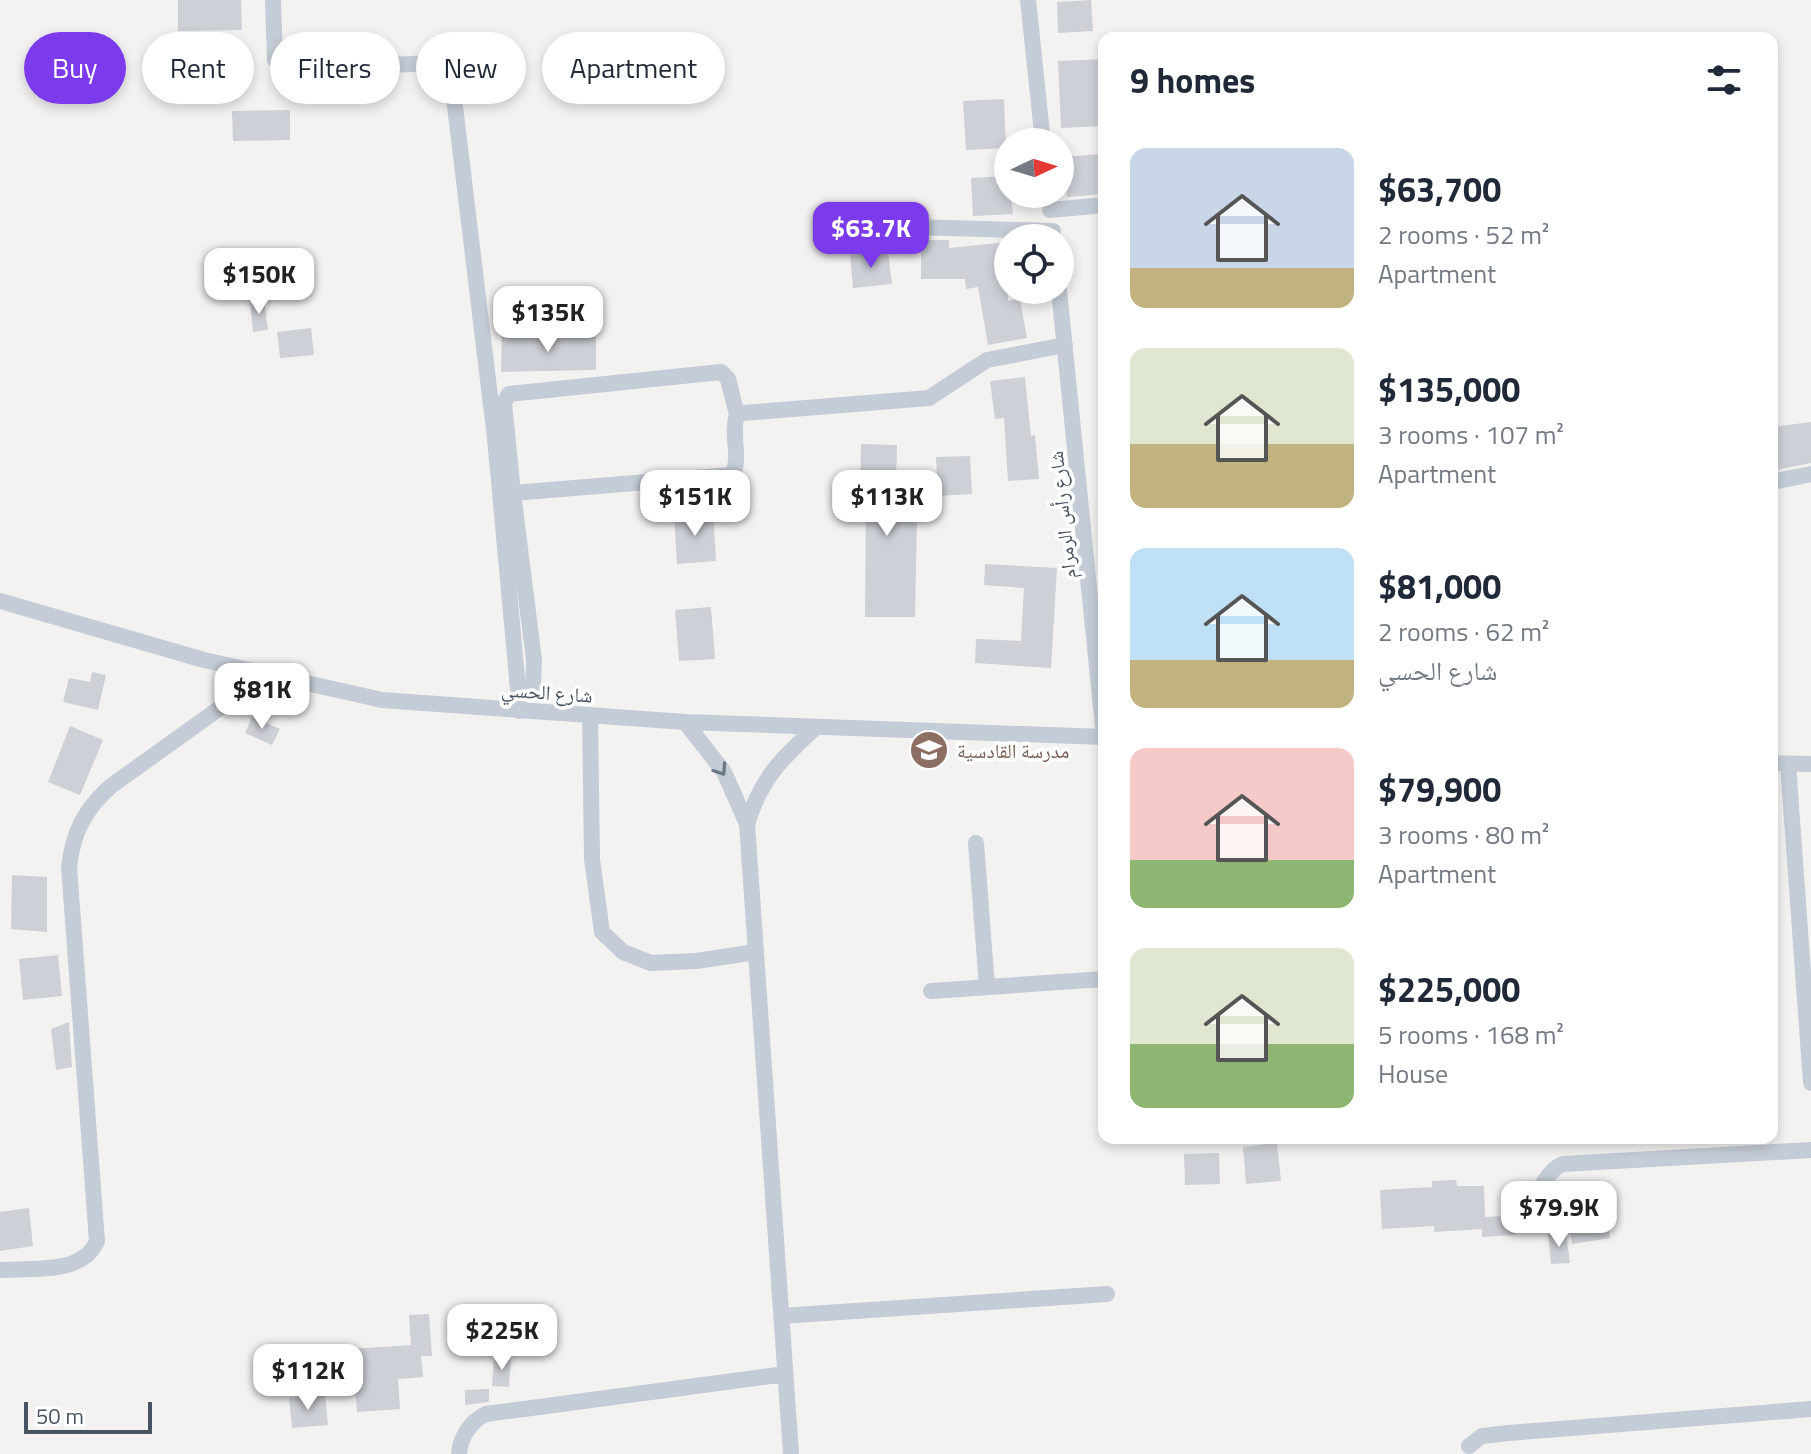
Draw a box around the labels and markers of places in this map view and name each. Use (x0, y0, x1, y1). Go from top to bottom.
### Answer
pin: $63.7K (806, 202, 936, 270)
pin: $150K (203, 248, 315, 316)
pin: $135K (492, 286, 604, 354)
pin: $151K (639, 470, 751, 538)
pin: $113K (831, 470, 943, 538)
pin: $81K (215, 663, 309, 731)
school or university icon: مدرسة القادسية (908, 729, 950, 771)
place label: مدرسة القادسية (957, 735, 1069, 766)
pin: $79.9K (1494, 1181, 1624, 1249)
pin: $225K (446, 1304, 558, 1372)
pin: $112K (252, 1344, 364, 1412)

